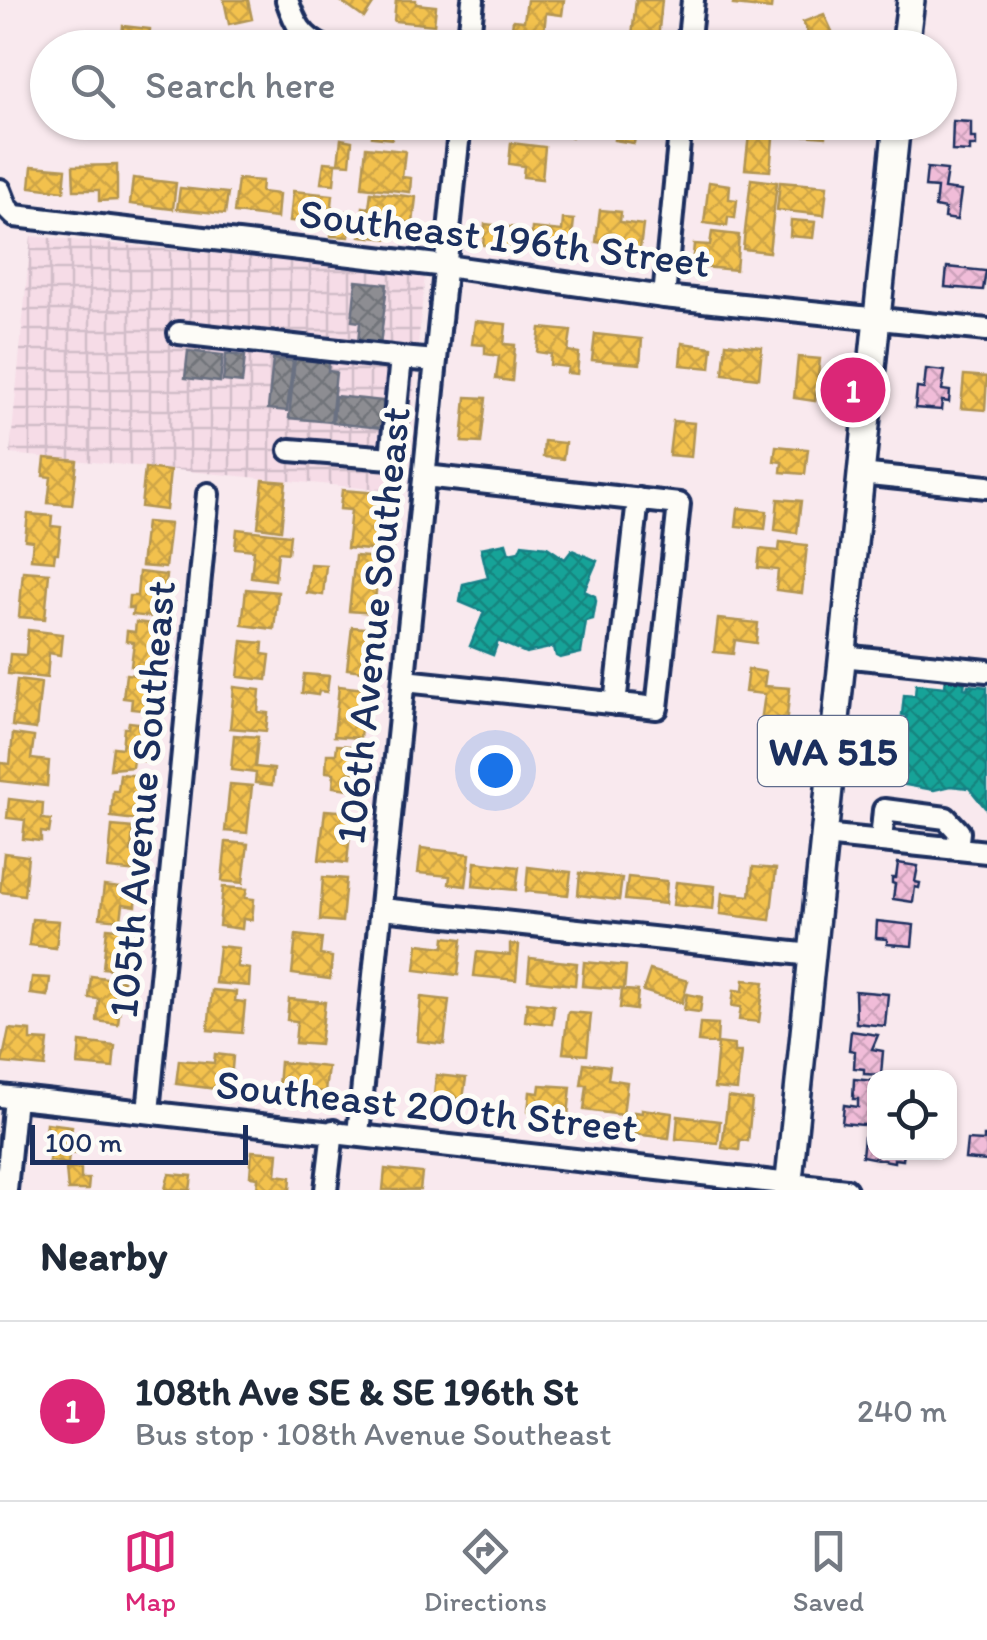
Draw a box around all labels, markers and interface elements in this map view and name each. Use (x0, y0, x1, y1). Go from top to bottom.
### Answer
search box (30, 30, 957, 140)
icon: search (65, 58, 120, 113)
text: Search here (145, 62, 336, 108)
street label: Southeast 196th Street (296, 187, 713, 288)
pin: 1 (820, 352, 886, 428)
street label: 106th Avenue Southeast (324, 404, 421, 846)
street label: 105th Avenue Southeast (97, 578, 186, 1020)
road number: WA 515 (758, 716, 908, 786)
your location (470, 745, 521, 796)
street label: Southeast 200th Street (213, 1058, 640, 1153)
map controls (867, 1070, 957, 1160)
button: locate (867, 1070, 957, 1160)
scale bar (30, 1120, 248, 1164)
text: 100 m (45, 1125, 122, 1159)
text: Nearby (40, 1230, 167, 1281)
text: 108th Ave SE & SE 196th St (135, 1369, 578, 1415)
text: 1 (65, 1392, 80, 1430)
text: 240 m (857, 1392, 947, 1430)
text: Bus stop · 108th Avenue Southeast (135, 1415, 612, 1453)
tab: Map (123, 1524, 178, 1618)
tab: Directions (424, 1524, 547, 1618)
tab: Saved (793, 1524, 864, 1618)

